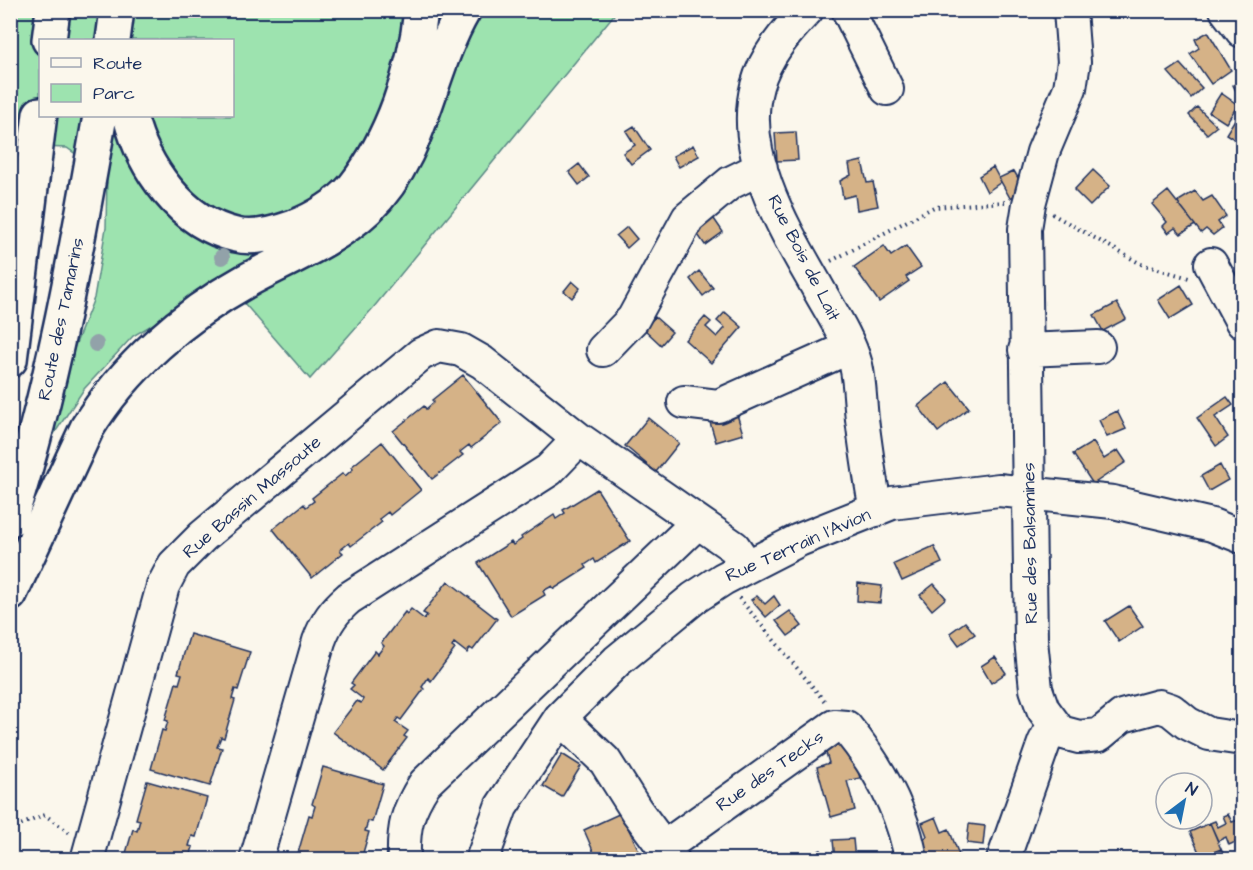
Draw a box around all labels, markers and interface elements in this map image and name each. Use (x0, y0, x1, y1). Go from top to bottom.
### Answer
legend (39, 39, 234, 117)
text: Route (93, 51, 142, 76)
text: Parc (93, 81, 135, 106)
street label: Rue Bois de Lait (761, 191, 847, 326)
street label: Route des Tamarins (32, 235, 90, 403)
street label: Rue Bassin Massoute (177, 430, 327, 564)
street label: Rue des Balsamines (1016, 462, 1044, 624)
street label: Rue Terrain l'Avion (722, 502, 874, 588)
street label: Rue des Tecks (711, 724, 829, 818)
north arrow (1154, 771, 1214, 831)
text: N (1181, 777, 1202, 801)

